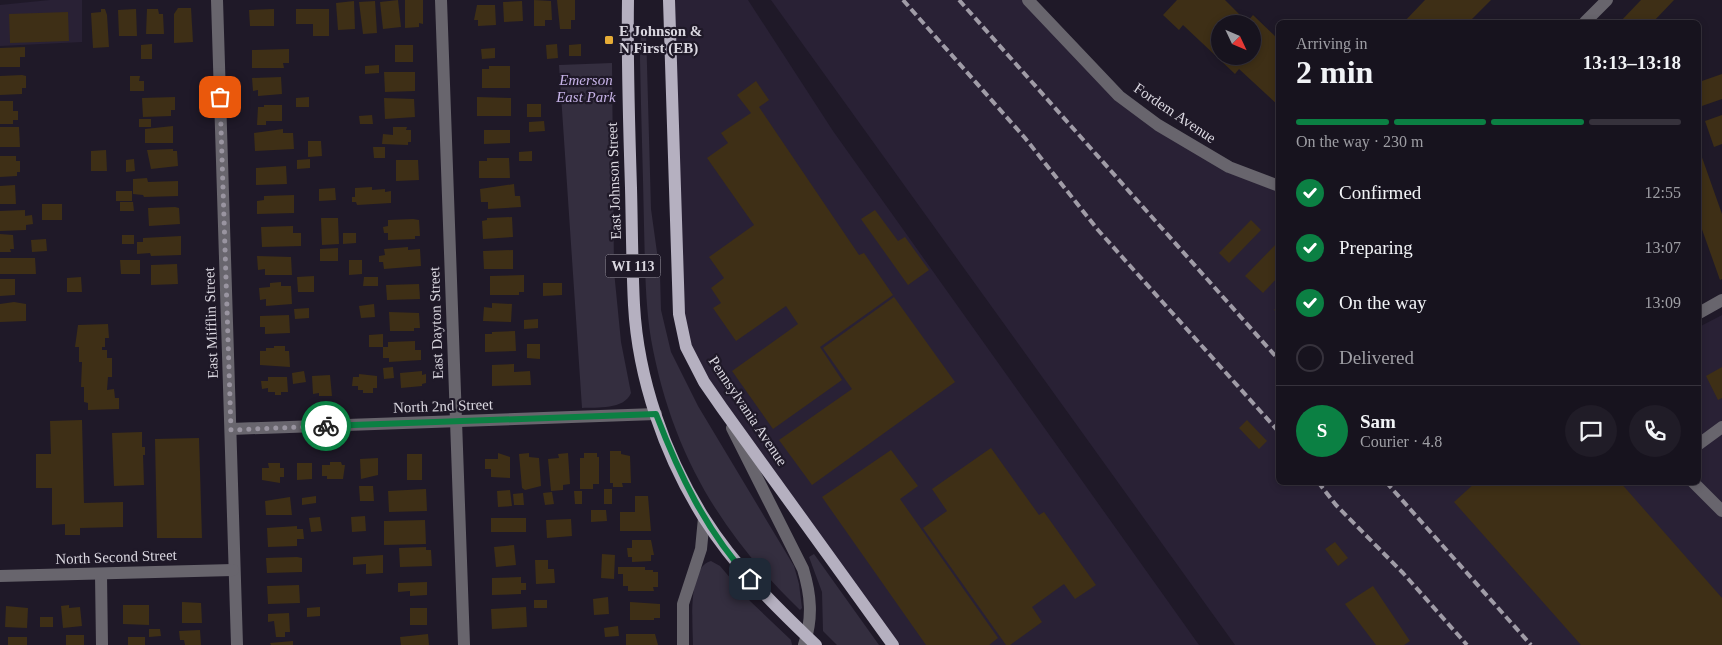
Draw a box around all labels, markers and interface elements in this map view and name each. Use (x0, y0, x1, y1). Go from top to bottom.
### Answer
north arrow (1211, 15, 1261, 65)
map controls (1211, 15, 1261, 65)
place label: E Johnson & N First (EB) (619, 23, 702, 57)
marker: E Johnson & N First (EB) (603, 34, 615, 46)
text: Arriving in (1296, 35, 1368, 52)
text: 13:13–13:18 (1583, 52, 1681, 73)
text: 2 min (1296, 54, 1373, 90)
park label: Emerson East Park (555, 72, 616, 105)
pin (199, 76, 241, 118)
street label: Fordem Avenue (1131, 80, 1219, 146)
icon: bag (206, 83, 234, 111)
street label: East Johnson Street (604, 121, 624, 240)
text: On the way · 230 m (1296, 133, 1424, 150)
icon: check (1296, 179, 1324, 207)
text: Confirmed (1339, 182, 1421, 203)
text: 12:55 (1645, 184, 1681, 201)
icon: check (1296, 234, 1324, 262)
text: Preparing (1339, 237, 1413, 258)
text: 13:07 (1645, 239, 1681, 256)
road number: WI 113 (606, 255, 660, 278)
street label: East Mifflin Street (201, 266, 221, 379)
street label: East Dayton Street (426, 266, 446, 379)
icon: check (1296, 289, 1324, 317)
text: On the way (1339, 292, 1427, 313)
text: 13:09 (1645, 294, 1681, 311)
text: Delivered (1339, 347, 1414, 368)
street label: Pennsylvania Avenue (705, 353, 791, 469)
street label: North 2nd Street (393, 396, 494, 416)
courier (301, 401, 351, 451)
button: chat (1565, 405, 1617, 457)
button: phone (1629, 405, 1681, 457)
text: Sam (1360, 411, 1396, 432)
icon: bike (312, 412, 340, 440)
text: S (1317, 420, 1327, 441)
text: Courier · 4.8 (1360, 433, 1442, 450)
street label: North Second Street (55, 547, 178, 567)
pin (729, 558, 771, 600)
icon: home (736, 565, 764, 593)

